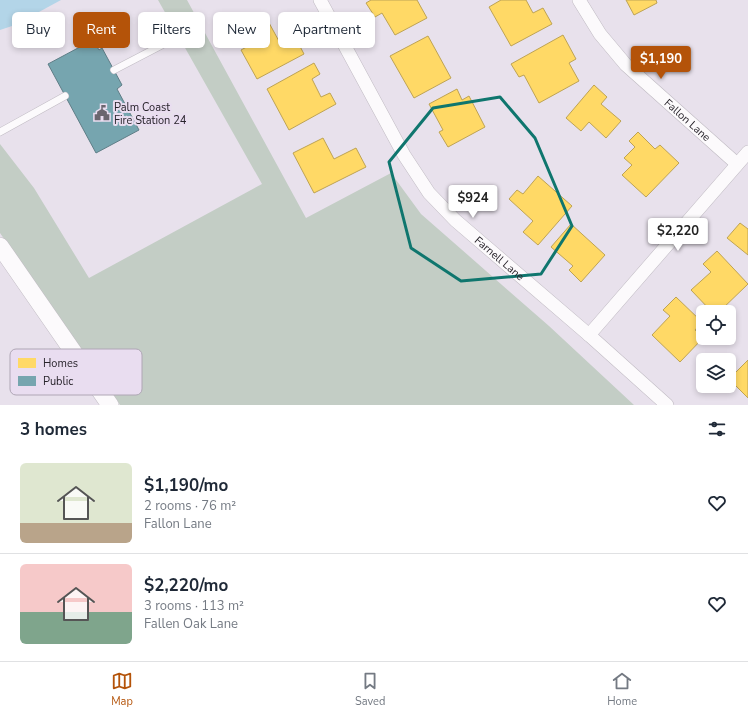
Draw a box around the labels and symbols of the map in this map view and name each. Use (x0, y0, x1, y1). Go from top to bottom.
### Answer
pin: $1,190 (628, 46, 694, 80)
street label: Fallon Lane (661, 96, 714, 145)
place label: Palm Coast Fire Station 24 (114, 100, 187, 128)
public building icon: Palm Coast Fire Station 24 (93, 104, 111, 122)
pin: $924 (449, 185, 497, 219)
pin: $2,220 (645, 218, 711, 252)
street label: Farnell Lane (471, 233, 527, 284)
legend (10, 349, 142, 395)
text: Homes (43, 356, 78, 371)
text: Public (43, 374, 73, 389)

